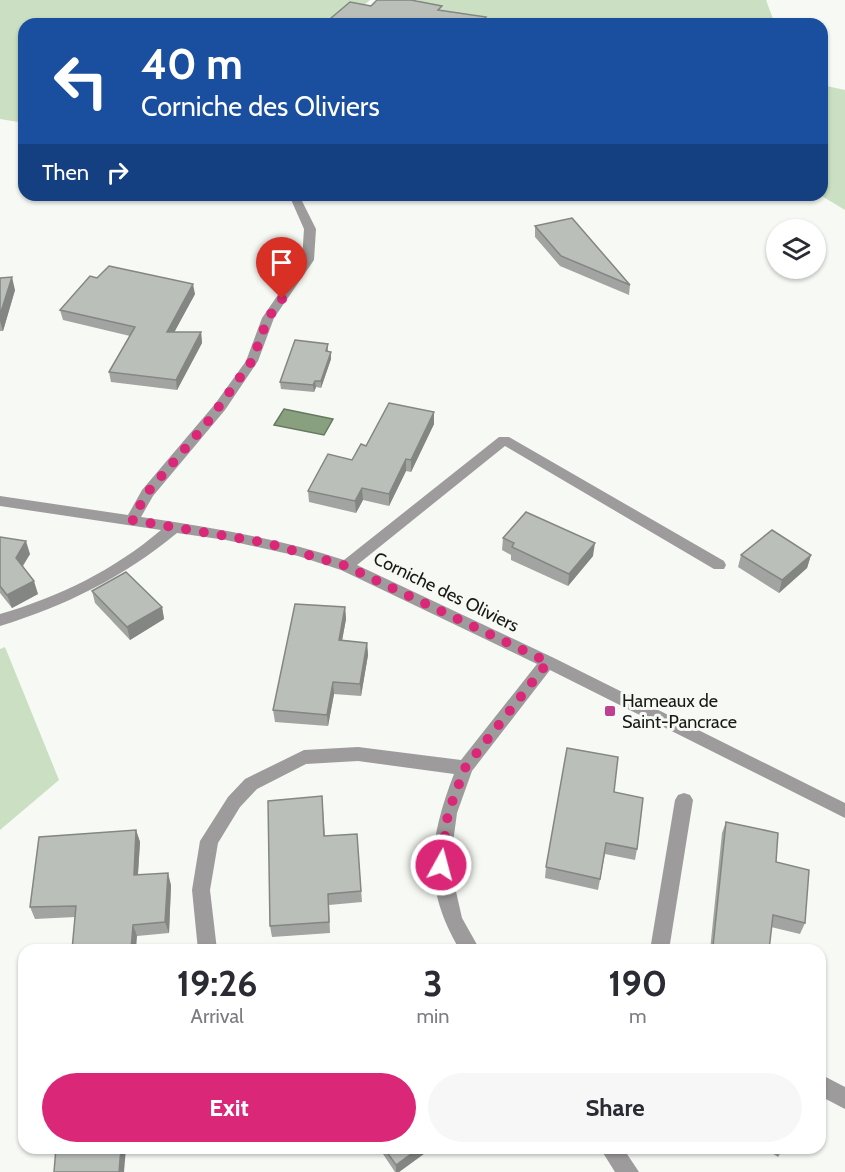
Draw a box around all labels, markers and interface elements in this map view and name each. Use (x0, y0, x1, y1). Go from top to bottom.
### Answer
text: 40 m (141, 38, 243, 90)
icon: left (42, 42, 120, 120)
text: Corniche des Oliviers (141, 90, 380, 123)
icon: right (101, 156, 134, 189)
text: Then (42, 159, 89, 186)
map controls (766, 219, 826, 279)
button: layers (766, 219, 826, 279)
pin (256, 237, 307, 299)
icon: arrive (265, 246, 298, 279)
street label: Corniche des Oliviers (370, 547, 522, 637)
place label: Hameaux de Saint-Pancrace (622, 690, 737, 733)
marker: Hameaux de Saint-Pancrace (603, 704, 617, 718)
position arrow (409, 833, 473, 897)
text: 19:26 (177, 961, 258, 1005)
text: 3 (423, 961, 443, 1005)
text: 190 (608, 961, 667, 1005)
text: Arrival (191, 1004, 244, 1028)
text: min (416, 1004, 449, 1028)
text: m (629, 1004, 646, 1028)
button: Exit (42, 1073, 416, 1142)
button: Share (428, 1073, 802, 1142)

